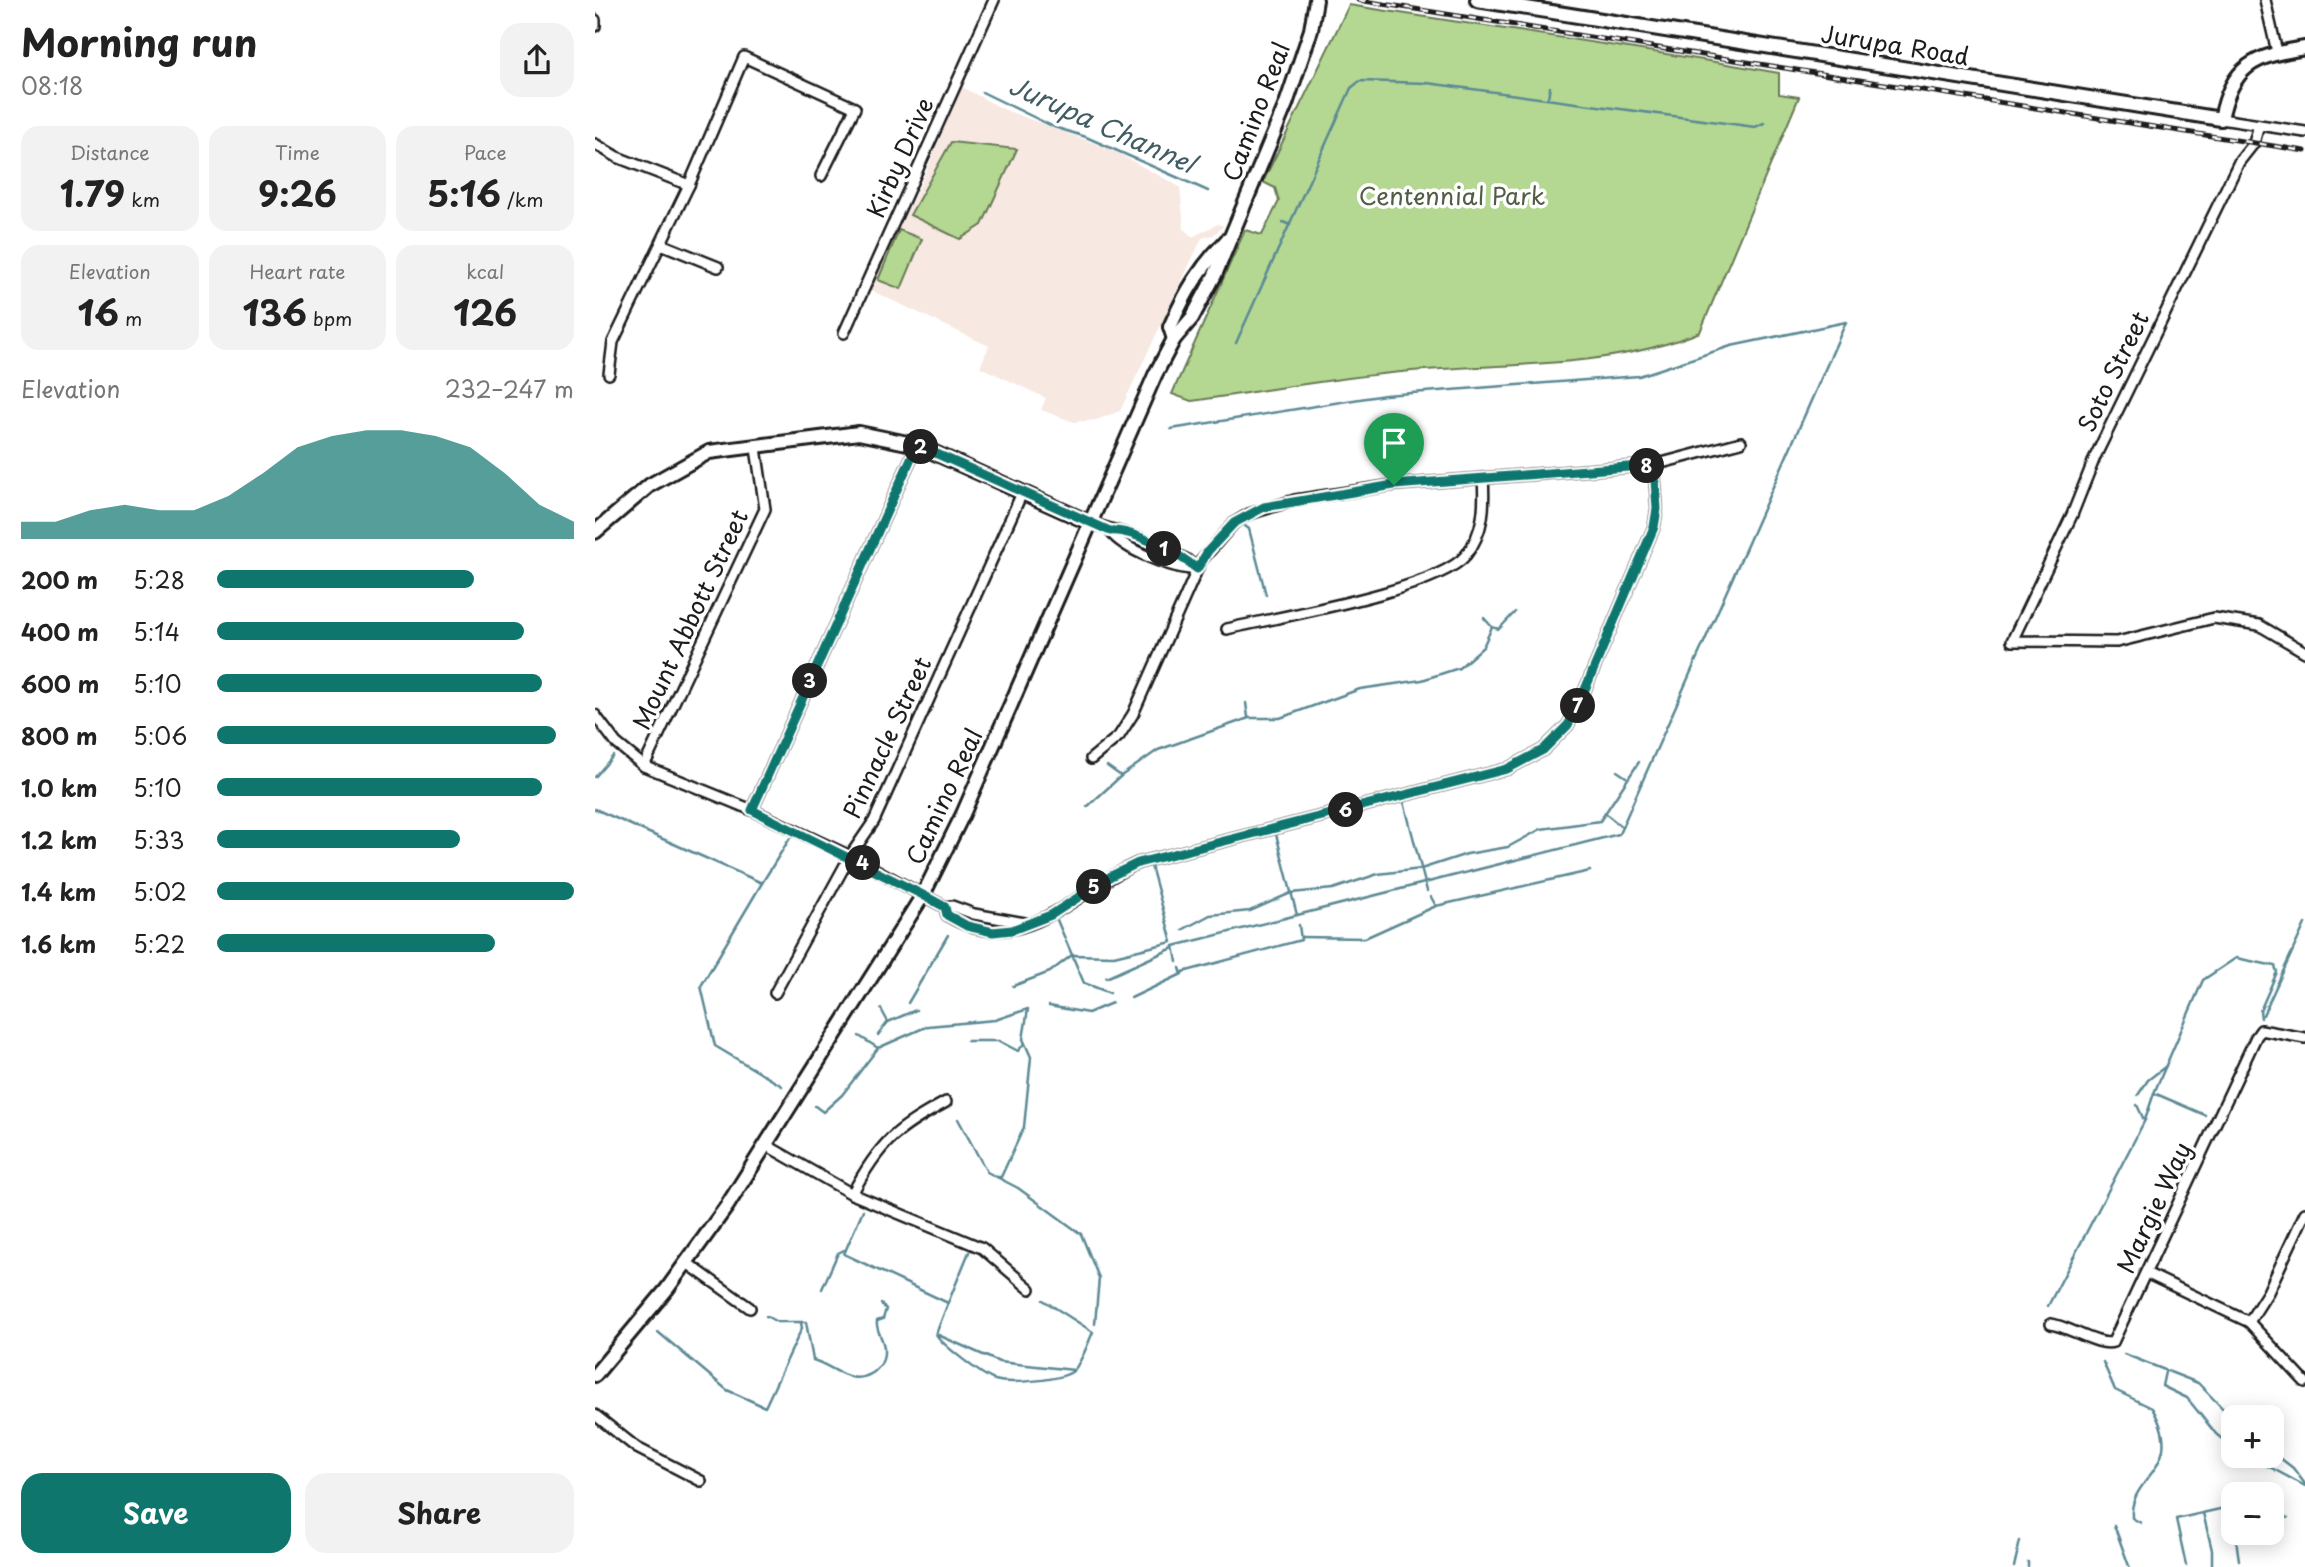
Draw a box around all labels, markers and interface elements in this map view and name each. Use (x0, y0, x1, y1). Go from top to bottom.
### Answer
text: Morning run (21, 13, 257, 70)
street label: Jurupa Road (1819, 15, 1972, 73)
button: share (500, 23, 574, 97)
street label: Camino Real (1212, 36, 1298, 186)
water label: Jurupa Channel (1003, 65, 1205, 184)
text: 08:18 (21, 68, 83, 103)
street label: Kirby Drive (857, 91, 942, 223)
text: Distance (70, 138, 150, 166)
text: Time (275, 138, 320, 166)
text: Pace (464, 138, 507, 166)
text: 1.79 (60, 166, 125, 219)
text: 9:26 (258, 166, 337, 219)
text: 5:16 (427, 166, 501, 219)
park label: Centennial Park (1359, 177, 1545, 213)
text: km (125, 185, 160, 213)
text: /km (501, 185, 543, 213)
text: Elevation (69, 257, 151, 285)
text: Heart rate (250, 257, 345, 285)
text: kcal (466, 257, 504, 285)
text: 16 (77, 285, 119, 338)
text: 136 (243, 285, 307, 338)
text: 126 (453, 285, 517, 338)
text: m (119, 304, 142, 332)
text: bpm (307, 304, 352, 332)
street label: Soto Street (2067, 305, 2157, 438)
text: Elevation (21, 371, 120, 406)
text: 232–247 m (445, 371, 574, 406)
pin (1364, 413, 1424, 485)
icon: arrive (1375, 424, 1413, 462)
pin: 2 (903, 430, 939, 464)
text: 2 (914, 432, 927, 460)
pin: 8 (1629, 448, 1665, 484)
text: 8 (1641, 451, 1652, 479)
street label: Mount Abbott Street (622, 503, 756, 735)
pin: 1 (1147, 532, 1181, 566)
text: 1 (1159, 534, 1168, 562)
text: 200 m (21, 562, 98, 597)
text: 5:28 (133, 562, 185, 597)
text: 400 m (21, 614, 99, 649)
text: 5:14 (133, 614, 180, 649)
street label: Pinnacle Street (833, 650, 940, 824)
pin: 3 (793, 664, 827, 698)
text: 600 m (21, 666, 99, 701)
text: 5:10 (133, 666, 181, 701)
text: 3 (803, 666, 816, 694)
pin: 7 (1560, 688, 1595, 724)
text: 7 (1572, 691, 1583, 719)
text: 800 m (21, 718, 98, 753)
text: 5:06 (133, 718, 187, 753)
street label: Camino Real (896, 722, 990, 870)
text: 1.0 km (21, 770, 98, 805)
text: 5:10 (133, 770, 181, 805)
pin: 6 (1329, 792, 1363, 828)
text: 6 (1339, 795, 1352, 823)
text: 1.2 km (21, 822, 97, 857)
text: 5:33 (133, 822, 185, 857)
pin: 4 (845, 846, 881, 880)
text: 4 (856, 848, 869, 876)
pin: 5 (1077, 870, 1111, 904)
text: 5 (1087, 872, 1100, 900)
text: 1.4 km (21, 874, 96, 909)
text: 5:02 (133, 874, 187, 909)
text: 1.6 km (21, 926, 96, 961)
text: 5:22 (133, 926, 185, 961)
street label: Margie Way (2107, 1135, 2199, 1279)
map controls (2221, 1405, 2284, 1545)
button: + (2221, 1405, 2284, 1468)
button: Save (21, 1473, 291, 1553)
button: Share (305, 1473, 574, 1553)
button: − (2221, 1482, 2284, 1545)

